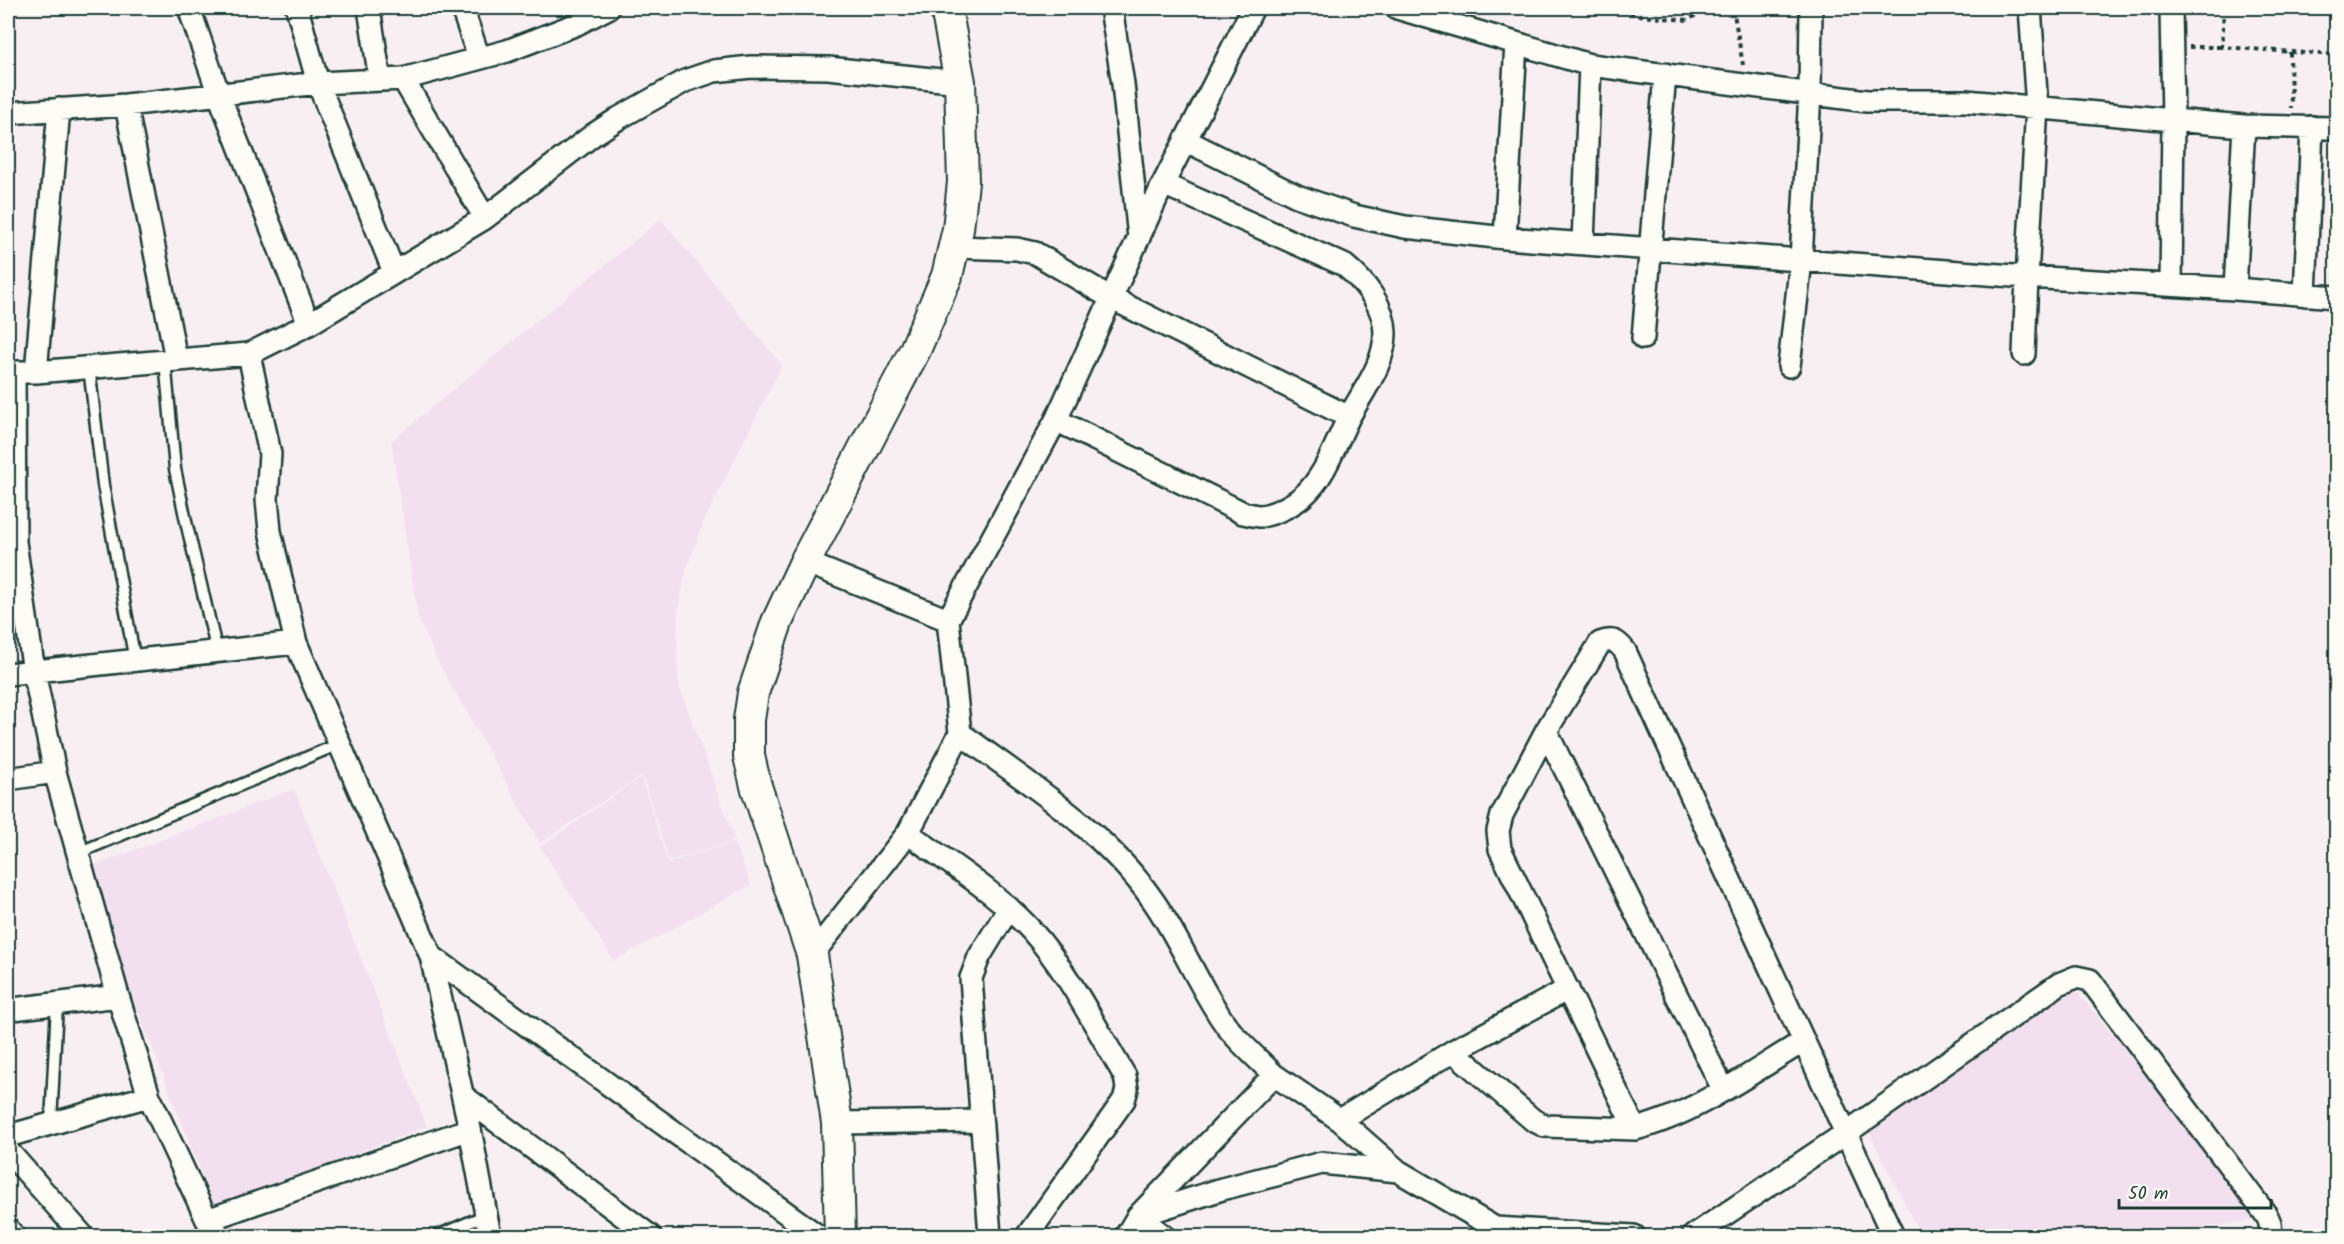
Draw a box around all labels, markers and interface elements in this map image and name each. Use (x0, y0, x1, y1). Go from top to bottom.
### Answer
scale bar (2119, 1172, 2270, 1210)
text: 50 m (2128, 1180, 2168, 1209)

